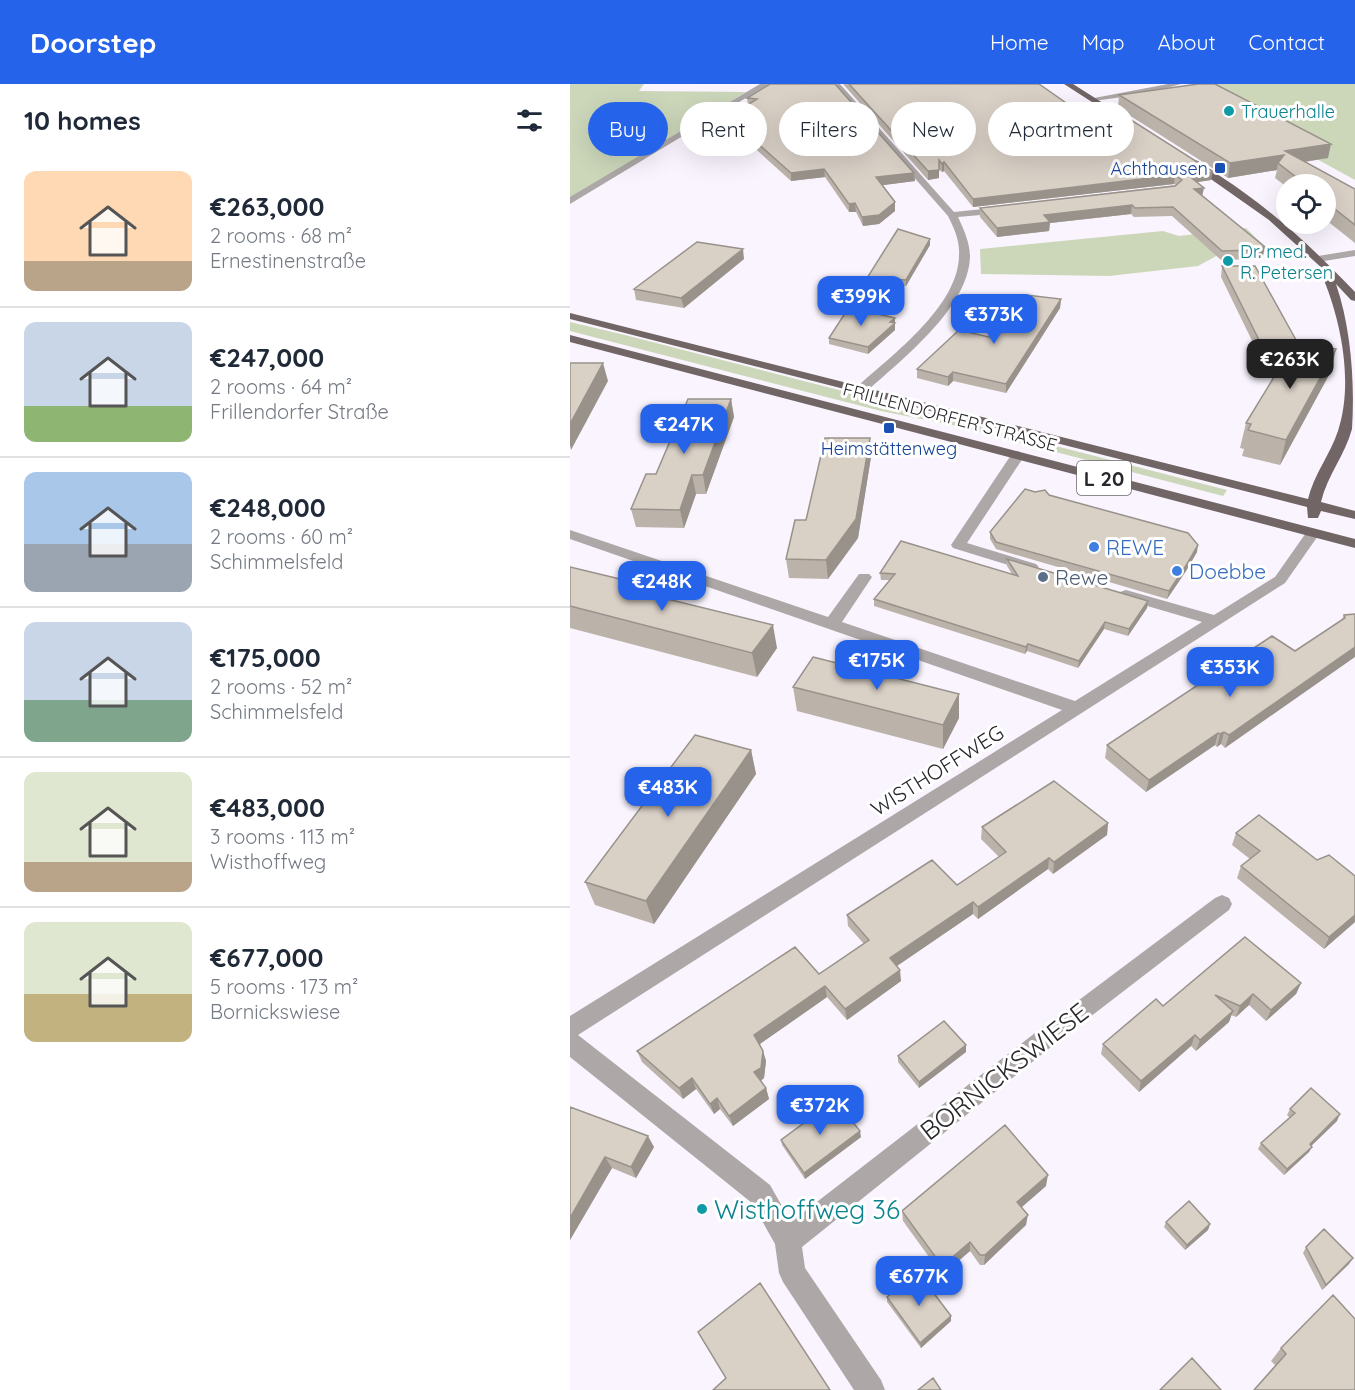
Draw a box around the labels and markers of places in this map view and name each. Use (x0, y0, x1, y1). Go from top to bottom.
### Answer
place label: Trauerhalle (1241, 100, 1335, 123)
marker: Trauerhalle (1222, 104, 1236, 118)
place label: Achthausen (1110, 157, 1208, 180)
marker: Achthausen (1213, 161, 1227, 175)
place label: Dr. med. R. Petersen (1240, 240, 1333, 284)
marker: Dr. med. R. Petersen (1221, 254, 1235, 268)
pin: €399K (819, 276, 903, 327)
pin: €373K (952, 294, 1036, 345)
pin: €263K (1248, 339, 1332, 390)
pin: €247K (642, 404, 726, 455)
marker: Heimstättenweg (882, 421, 896, 435)
place label: Heimstättenweg (821, 437, 957, 460)
place label: REWE (1106, 534, 1164, 560)
marker: REWE (1087, 540, 1101, 554)
place label: Doebbe (1189, 558, 1266, 584)
pin: €248K (620, 561, 704, 612)
place label: Rewe (1055, 564, 1109, 590)
marker: Doebbe (1170, 564, 1184, 578)
marker: Rewe (1036, 570, 1050, 584)
pin: €175K (835, 640, 919, 691)
pin: €353K (1188, 647, 1272, 698)
pin: €483K (626, 767, 710, 818)
pin: €372K (778, 1085, 862, 1136)
place label: Wisthoffweg 36 (714, 1193, 900, 1226)
marker: Wisthoffweg 36 (695, 1202, 709, 1216)
pin: €677K (877, 1256, 961, 1307)

